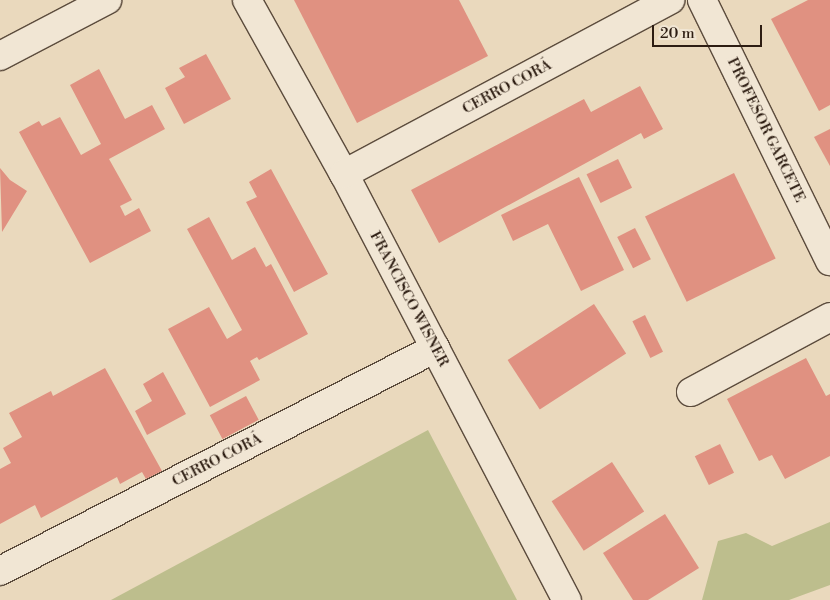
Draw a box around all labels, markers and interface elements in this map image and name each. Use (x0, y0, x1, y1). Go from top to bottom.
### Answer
scale bar (655, 15, 765, 47)
text: 20 m (660, 24, 695, 43)
street label: PROFESOR GARCETE (723, 55, 809, 205)
street label: CERRO CORÁ (459, 56, 555, 118)
street label: FRANCISCO WISNER (366, 228, 452, 370)
street label: CERRO CORÁ (169, 430, 265, 490)

